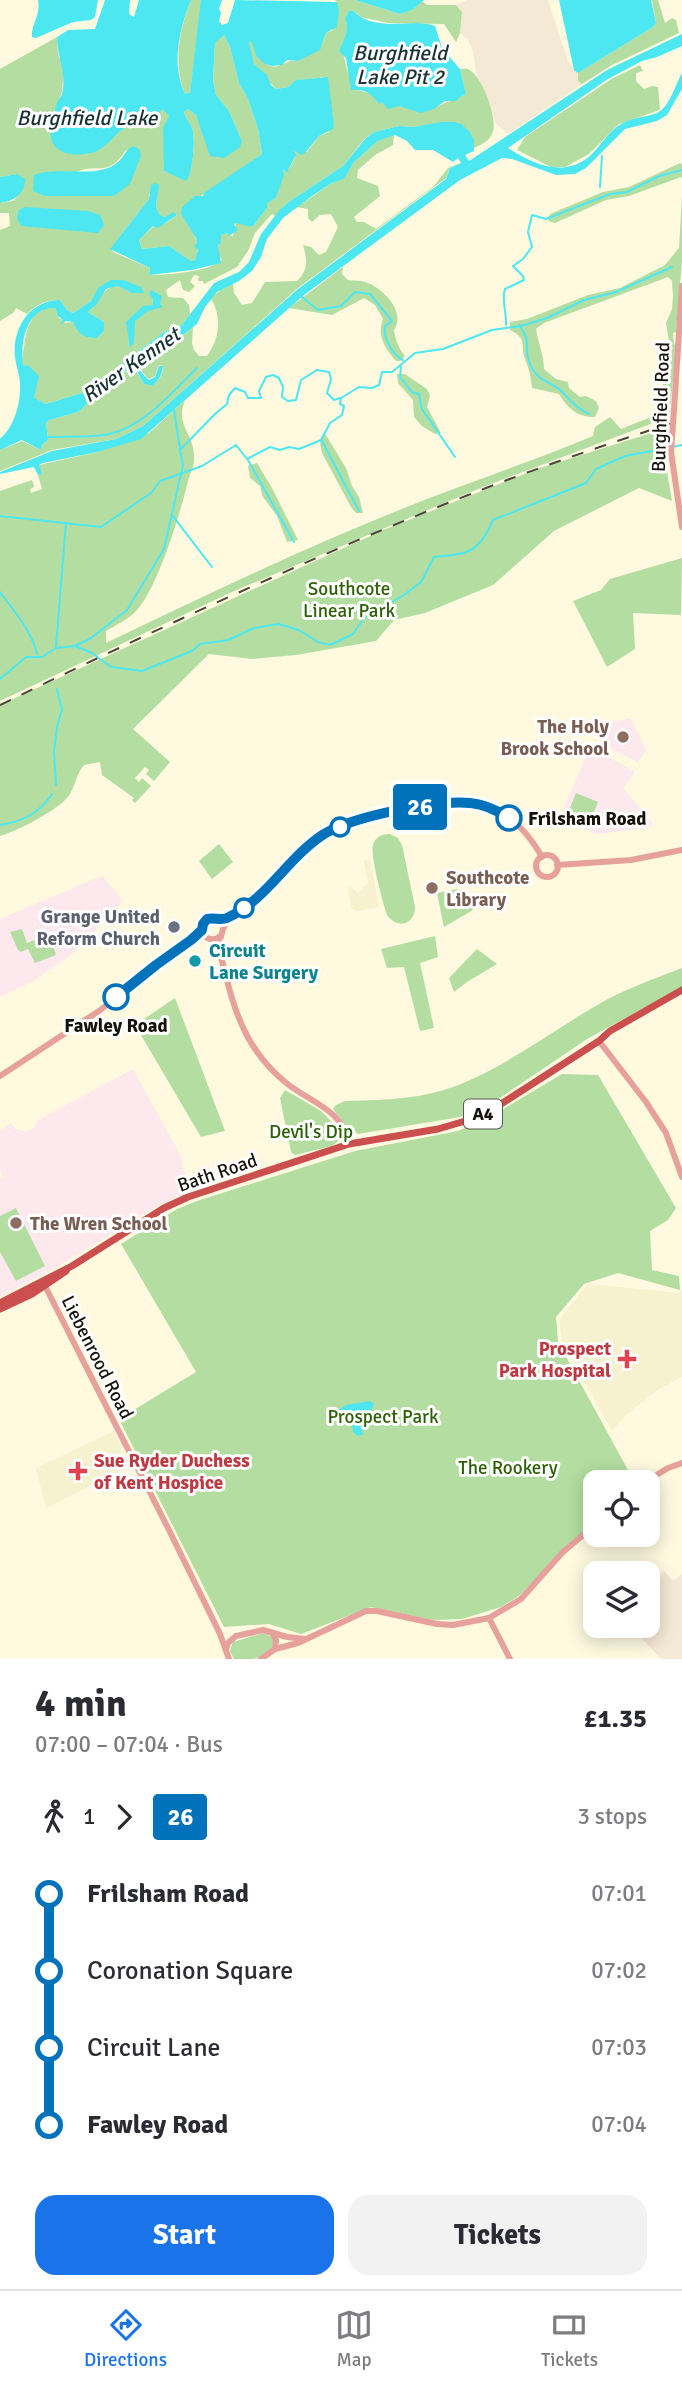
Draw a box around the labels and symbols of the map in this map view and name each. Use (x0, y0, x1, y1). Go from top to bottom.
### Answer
water label: Burghfield Lake Pit 2 (353, 40, 450, 90)
water label: Burghfield Lake (17, 105, 159, 131)
water label: River Kennet (77, 320, 187, 408)
street label: Burghfield Road (647, 342, 675, 472)
park label: Southcote Linear Park (303, 577, 395, 623)
place label: The Holy Brook School (501, 715, 610, 761)
marker: The Holy Brook School (615, 729, 631, 745)
line badge: 26 (388, 784, 452, 830)
marker: Frilsham Road (496, 805, 522, 831)
place label: Frilsham Road (528, 807, 646, 831)
unlabelled marker (330, 817, 350, 837)
place label: Southcote Library (446, 866, 530, 912)
marker: Southcote Library (424, 880, 440, 896)
unlabelled marker (234, 898, 254, 918)
place label: Grange United Reform Church (36, 905, 160, 951)
marker: Grange United Reform Church (166, 919, 182, 935)
place label: Circuit Lane Surgery (209, 939, 319, 985)
marker: Circuit Lane Surgery (187, 953, 203, 969)
marker: Fawley Road (103, 984, 129, 1010)
place label: Fawley Road (64, 1014, 168, 1038)
road number: A4 (464, 1100, 502, 1128)
park label: Devil's Dip (269, 1120, 353, 1144)
street label: Bath Road (174, 1148, 260, 1198)
place label: The Wren School (30, 1212, 167, 1236)
marker: The Wren School (8, 1215, 24, 1231)
street label: Liebenrood Road (56, 1292, 139, 1423)
place label: Prospect Park Hospital (499, 1337, 611, 1383)
marker: Prospect Park Hospital (617, 1349, 637, 1369)
park label: Prospect Park (327, 1405, 439, 1429)
place label: Sue Ryder Duchess of Kent Hospice (94, 1449, 250, 1495)
park label: The Rookery (458, 1456, 558, 1480)
marker: Sue Ryder Duchess of Kent Hospice (68, 1461, 88, 1481)

